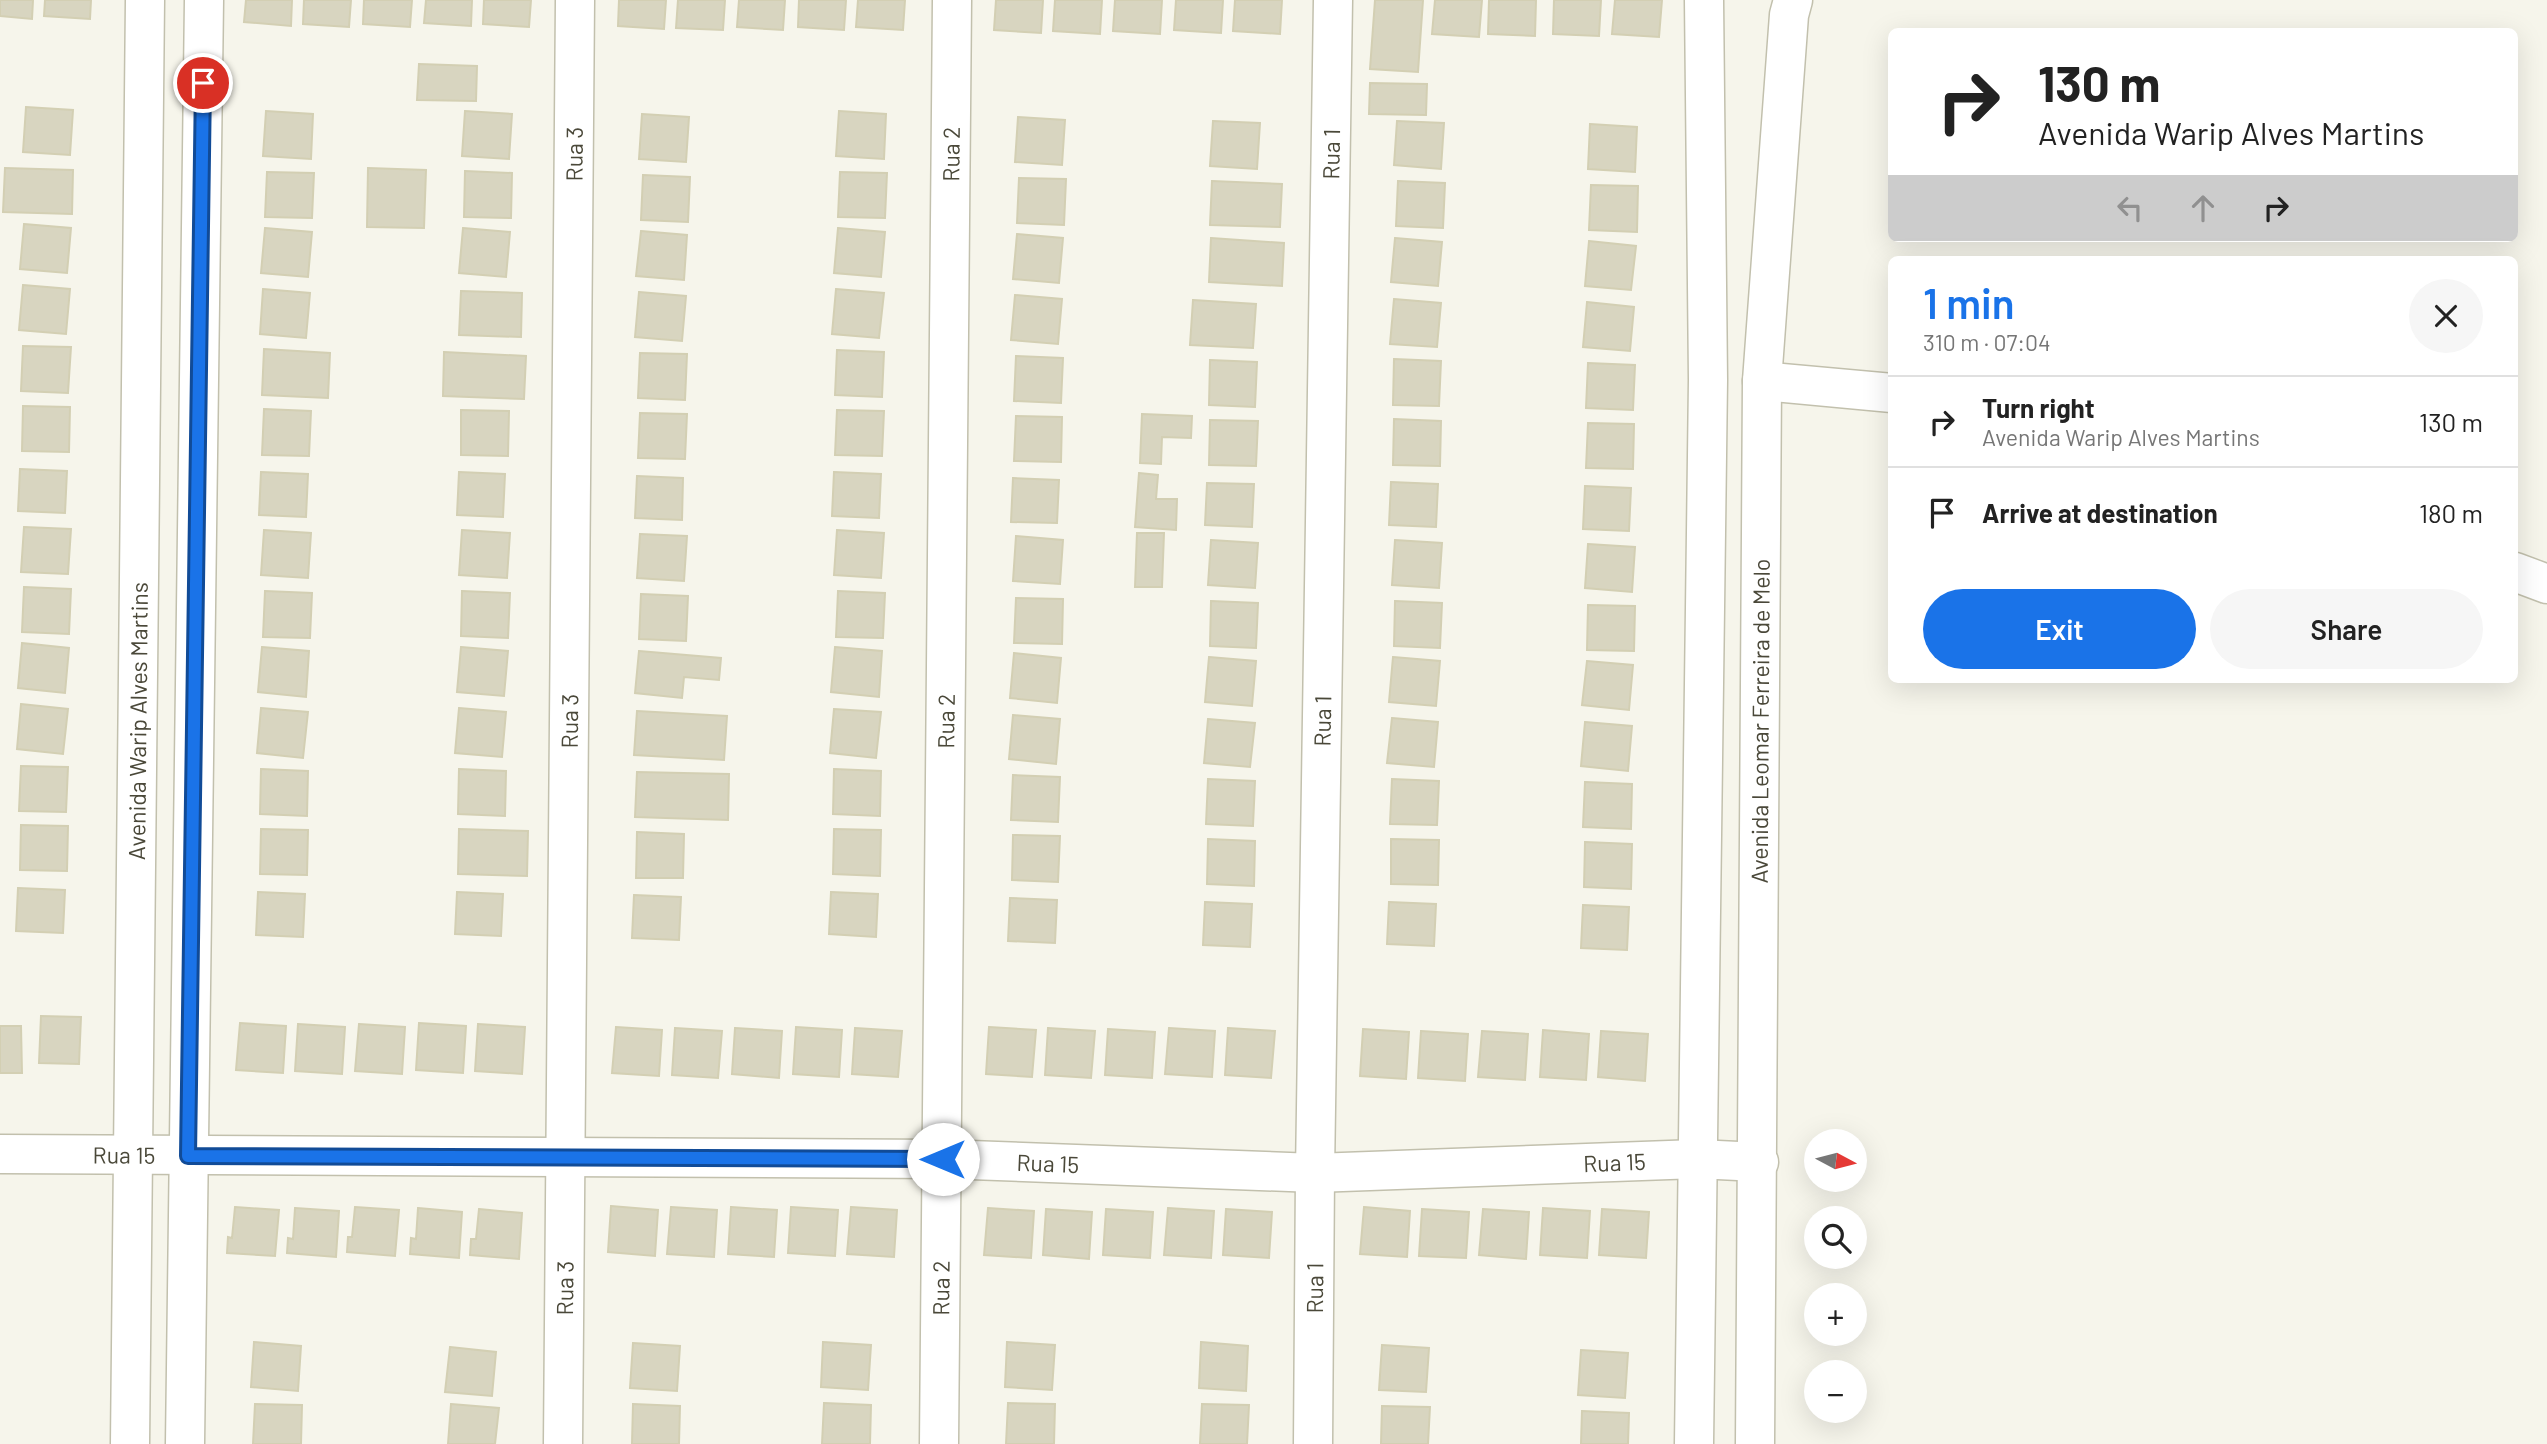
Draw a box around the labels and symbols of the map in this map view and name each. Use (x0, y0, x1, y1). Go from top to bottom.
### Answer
pin (173, 53, 233, 113)
street label: Rua 2 (936, 126, 965, 182)
street label: Rua 3 (559, 127, 588, 181)
street label: Rua 1 (1316, 128, 1345, 180)
street label: Avenida Leomar Ferreira de Melo (1745, 558, 1775, 884)
street label: Avenida Warip Alves Martins (122, 582, 153, 860)
street label: Rua 2 (931, 693, 960, 749)
street label: Rua 3 (555, 694, 583, 748)
street label: Rua 1 (1308, 695, 1336, 747)
position arrow (906, 1122, 980, 1196)
north arrow (1804, 1129, 1867, 1192)
street label: Rua 15 (93, 1140, 155, 1169)
street label: Rua 15 (1583, 1147, 1646, 1177)
street label: Rua 15 (1016, 1148, 1080, 1178)
street label: Rua 2 (926, 1260, 955, 1316)
street label: Rua 3 (550, 1261, 579, 1315)
street label: Rua 1 (1300, 1262, 1328, 1314)

